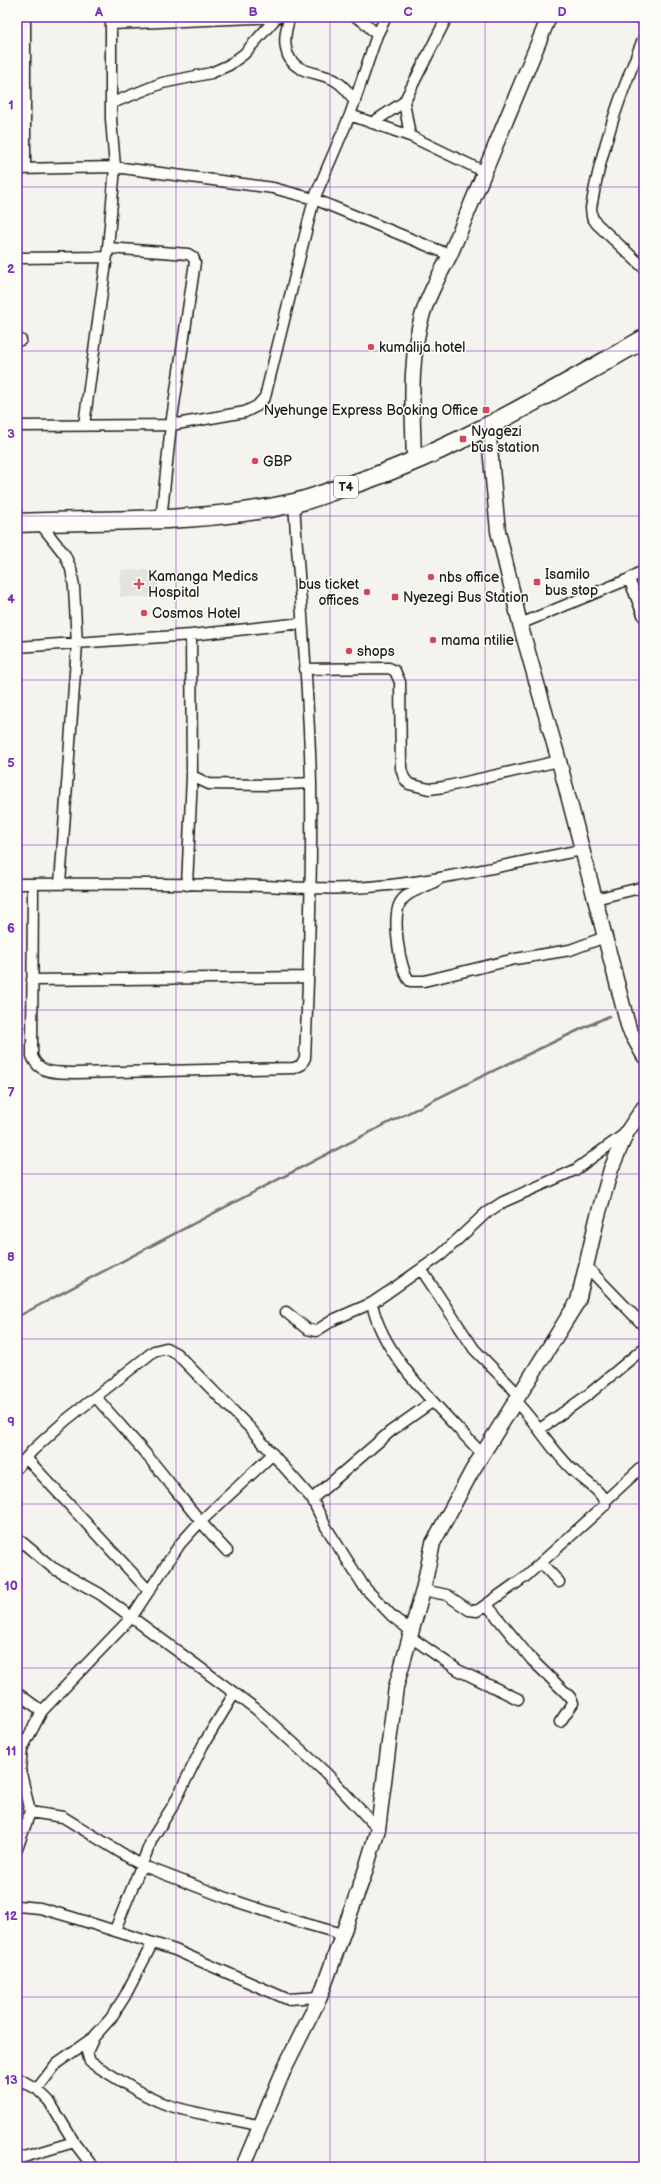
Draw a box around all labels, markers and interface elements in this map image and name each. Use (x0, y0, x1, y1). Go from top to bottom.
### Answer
text: A (94, 4, 103, 20)
text: B (248, 4, 258, 20)
text: C (403, 4, 413, 20)
text: D (557, 4, 567, 20)
text: 1 (8, 97, 14, 113)
text: 2 (7, 261, 15, 277)
place label: kumalija hotel (379, 339, 465, 356)
marker: kumalija hotel (366, 342, 376, 352)
place label: Nyehunge Express Booking Office (264, 402, 478, 419)
marker: Nyehunge Express Booking Office (481, 405, 491, 415)
place label: Nyagezi bus station (471, 423, 540, 456)
text: 3 (7, 426, 15, 442)
marker: Nyagezi bus station (458, 434, 468, 444)
place label: GBP (263, 453, 292, 470)
marker: GBP (250, 456, 260, 466)
road number: T4 (334, 476, 358, 498)
place label: Isamilo bus stop (545, 566, 598, 599)
place label: Kamanga Medics Hospital (148, 568, 258, 601)
place label: nbs office (439, 569, 499, 586)
marker: nbs office (426, 572, 436, 582)
place label: bus ticket offices (299, 576, 360, 609)
marker: Isamilo bus stop (532, 577, 542, 587)
marker: Kamanga Medics Hospital (133, 578, 145, 590)
marker: bus ticket offices (362, 587, 372, 597)
place label: Nyezegi Bus Station (403, 589, 529, 606)
text: 4 (7, 591, 15, 607)
marker: Nyezegi Bus Station (390, 592, 400, 602)
place label: Cosmos Hotel (152, 605, 240, 622)
marker: Cosmos Hotel (139, 608, 149, 618)
place label: mama ntilie (441, 632, 514, 649)
marker: mama ntilie (428, 635, 438, 645)
place label: shops (357, 643, 395, 660)
marker: shops (344, 646, 354, 656)
text: 5 (7, 755, 15, 771)
text: 6 (7, 920, 15, 936)
text: 7 (7, 1085, 15, 1101)
text: 8 (7, 1249, 15, 1265)
text: 9 (7, 1414, 15, 1430)
text: 10 (4, 1578, 18, 1594)
text: 11 (6, 1743, 16, 1759)
text: 12 (4, 1908, 18, 1924)
text: 13 (4, 2072, 18, 2088)

